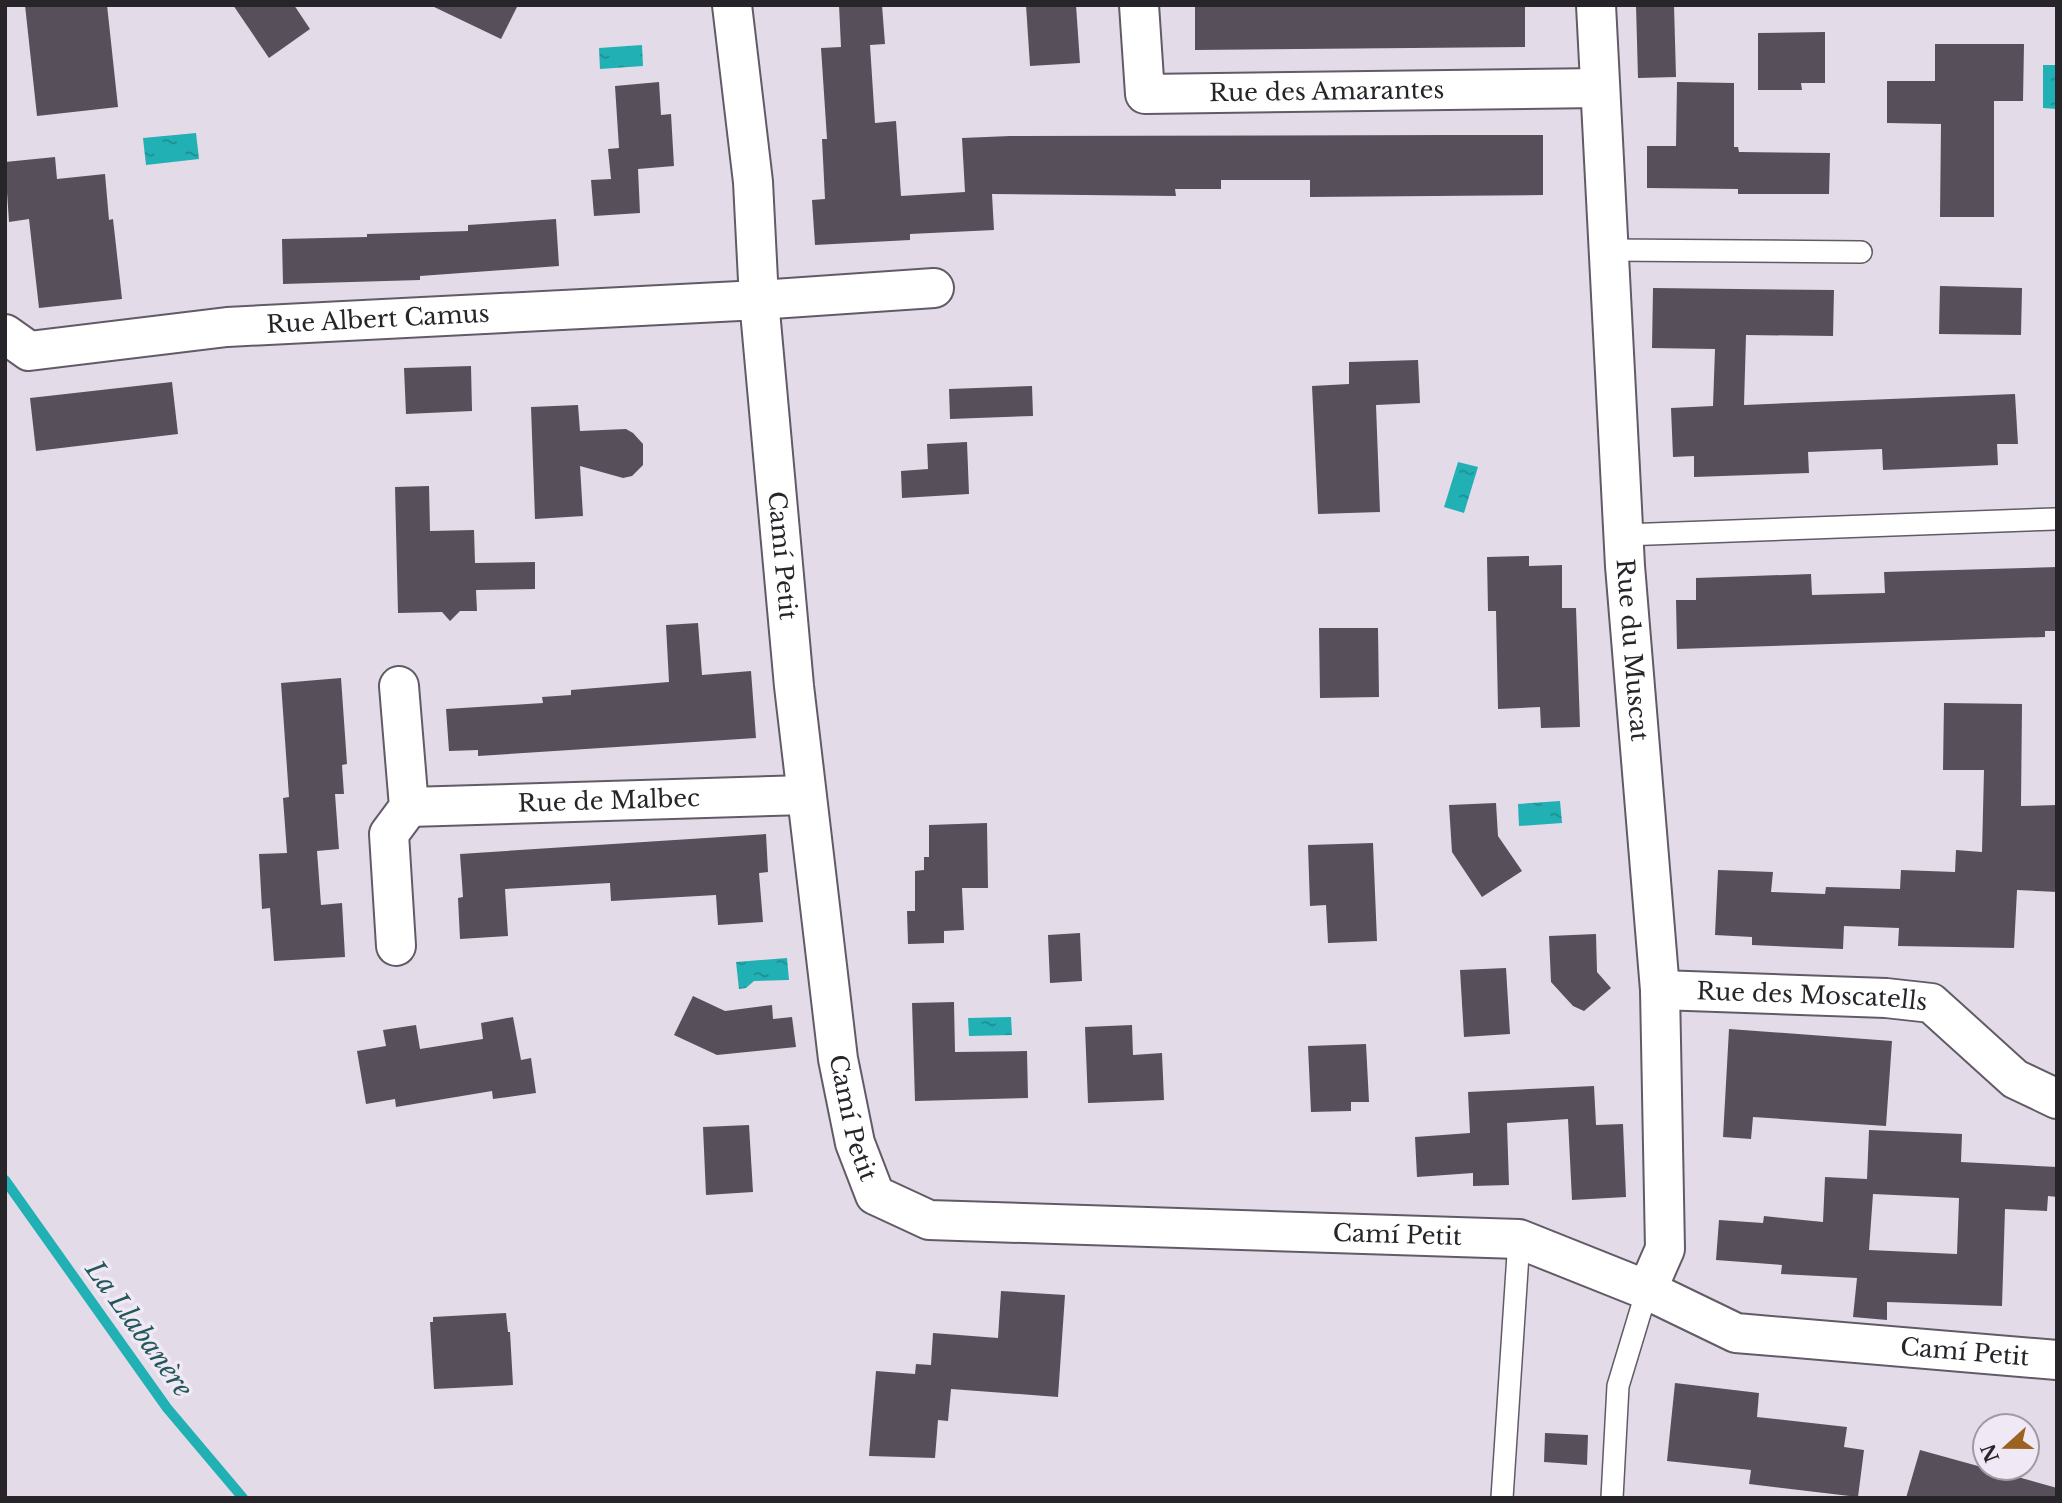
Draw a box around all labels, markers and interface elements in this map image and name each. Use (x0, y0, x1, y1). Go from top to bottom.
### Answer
street label: Rue des Amarantes (1209, 75, 1445, 107)
street label: Rue Albert Camus (266, 299, 490, 339)
street label: Camí Petit (762, 490, 803, 621)
street label: Rue du Muscat (1610, 558, 1654, 742)
street label: Rue de Malbec (517, 783, 700, 818)
street label: Rue des Moscatells (1696, 976, 1929, 1016)
street label: Camí Petit (823, 1052, 883, 1185)
street label: Camí Petit (1332, 1218, 1462, 1251)
water label: La Llabanère (78, 1254, 199, 1404)
street label: Camí Petit (1899, 1332, 2030, 1372)
north arrow (1971, 1412, 2041, 1482)
text: N (1977, 1440, 2005, 1465)

